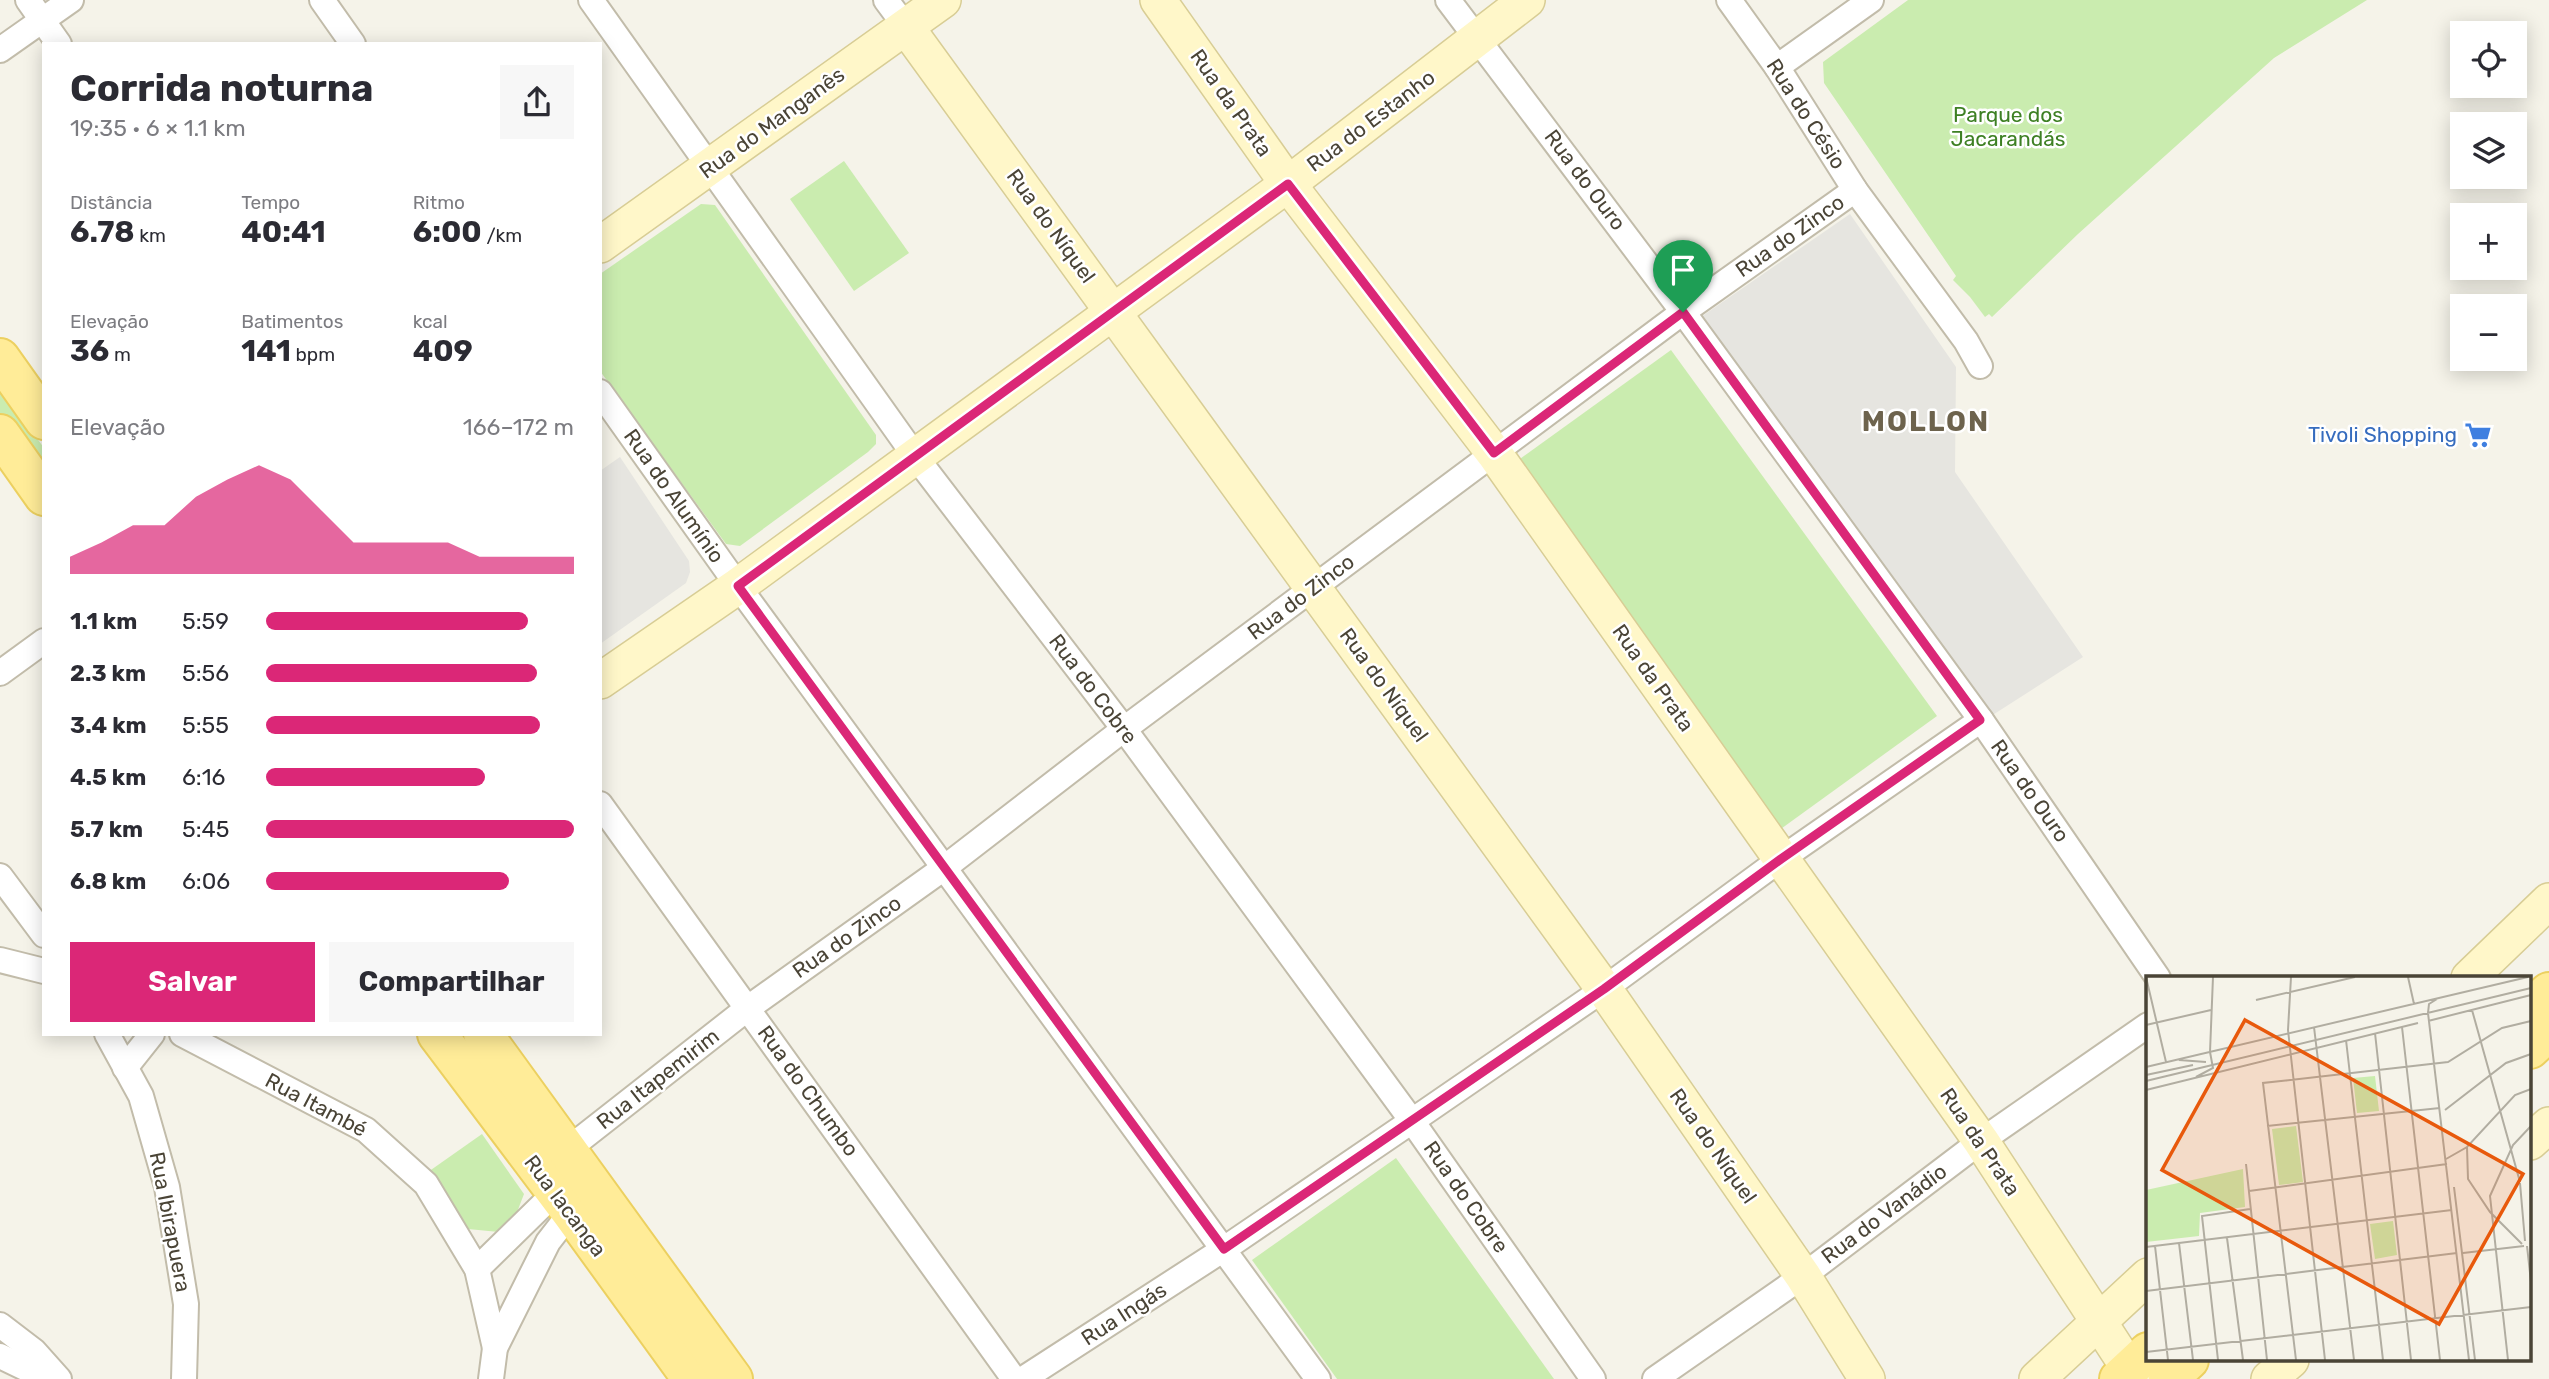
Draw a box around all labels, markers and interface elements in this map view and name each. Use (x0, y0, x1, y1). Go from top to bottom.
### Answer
map controls (2450, 21, 2527, 371)
button: locate (2450, 21, 2527, 98)
street label: Rua da Prata (1185, 44, 1277, 161)
street label: Rua do Césio (1762, 54, 1851, 174)
street label: Rua do Manganês (694, 62, 849, 184)
street label: Rua do Estanho (1302, 64, 1440, 177)
text: Corrida noturna (70, 65, 374, 111)
button: share (500, 65, 574, 139)
park label: Parque dos Jacarandás (1951, 102, 2065, 151)
button: layers (2450, 112, 2527, 189)
text: 19:35 · 6 × 1.1 km (70, 114, 246, 142)
street label: Rua do Ouro (1539, 124, 1631, 235)
street label: Rua do Níquel (1002, 164, 1101, 287)
street label: Rua do Zinco (1731, 189, 1849, 282)
text: Distância (70, 191, 152, 214)
text: Tempo (241, 191, 300, 214)
text: Ritmo (413, 191, 465, 214)
button: + (2450, 203, 2527, 280)
text: 6.78 (70, 214, 135, 250)
text: 40:41 (241, 214, 326, 250)
text: 6:00 (413, 214, 482, 250)
text: km (135, 224, 166, 247)
text: /km (482, 224, 522, 247)
pin (1653, 240, 1713, 312)
icon: arrive (1664, 251, 1702, 289)
button: − (2450, 294, 2527, 371)
text: Elevação (70, 310, 149, 333)
text: Batimentos (241, 310, 343, 333)
text: kcal (413, 310, 448, 333)
text: 36 (70, 333, 109, 369)
text: 141 (241, 333, 291, 369)
text: 409 (413, 333, 473, 369)
text: m (109, 343, 131, 366)
text: bpm (291, 343, 335, 366)
district label: MOLLON (1862, 405, 1990, 438)
text: Elevação (70, 413, 166, 441)
text: 166–172 m (463, 413, 574, 441)
supermarket icon: Tivoli Shopping (2463, 420, 2493, 450)
place label: Tivoli Shopping (2308, 422, 2457, 447)
street label: Rua do Alumínio (619, 424, 730, 567)
street label: Rua do Zinco (1243, 548, 1359, 645)
text: 1.1 km (70, 607, 137, 635)
text: 5:59 (182, 607, 229, 635)
street label: Rua da Prata (1607, 619, 1699, 736)
street label: Rua do Níquel (1335, 623, 1434, 746)
street label: Rua do Cobre (1044, 629, 1143, 748)
text: 2.3 km (70, 659, 146, 687)
text: 5:56 (182, 659, 229, 687)
text: 3.4 km (70, 711, 147, 739)
text: 5:55 (182, 711, 229, 739)
street label: Rua do Ouro (1986, 735, 2075, 847)
text: 4.5 km (70, 763, 146, 791)
text: 6:16 (182, 763, 225, 791)
text: 5.7 km (70, 815, 143, 843)
text: 5:45 (182, 815, 230, 843)
text: 6.8 km (70, 867, 146, 895)
text: 6:06 (182, 867, 230, 895)
street label: Rua do Zinco (788, 890, 906, 983)
button: Salvar (70, 942, 315, 1022)
button: Compartilhar (329, 942, 574, 1022)
inset map (2146, 976, 2532, 1362)
street label: Rua do Chumbo (753, 1020, 864, 1161)
street label: Rua Itapemirim (592, 1023, 724, 1134)
street label: Rua Itambé (261, 1067, 371, 1142)
street label: Rua do Níquel (1665, 1083, 1762, 1208)
street label: Rua da Prata (1935, 1083, 2026, 1201)
street label: Rua do Cobre (1419, 1136, 1514, 1257)
street label: Rua Ibirapuera (145, 1150, 196, 1294)
street label: Rua Iacanga (519, 1150, 612, 1261)
street label: Rua do Vanádio (1816, 1158, 1951, 1269)
street label: Rua Ingás (1076, 1277, 1171, 1350)

